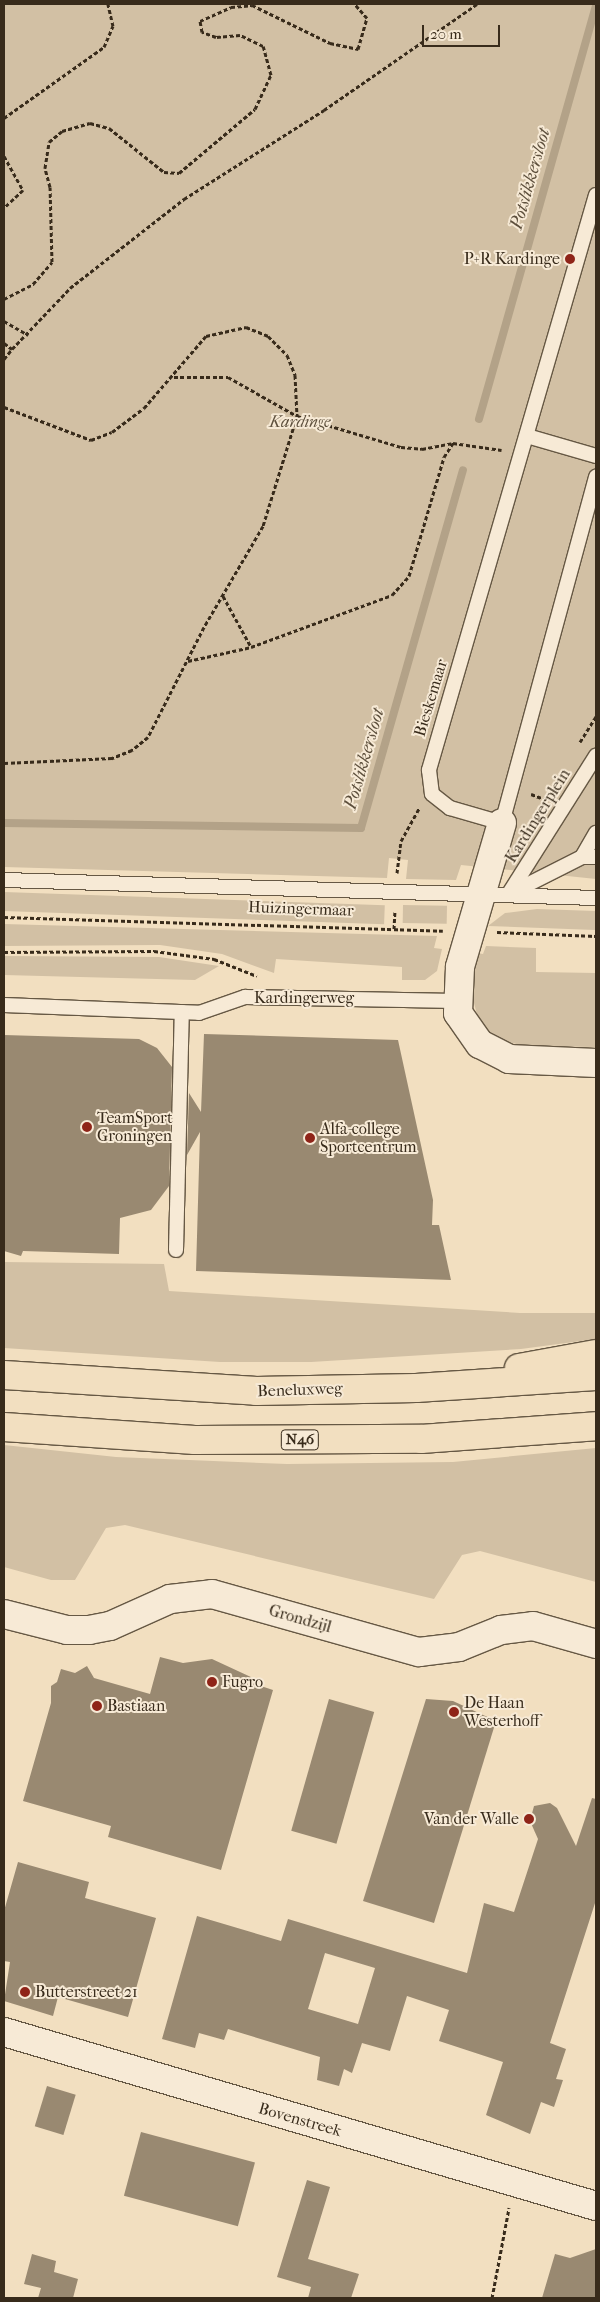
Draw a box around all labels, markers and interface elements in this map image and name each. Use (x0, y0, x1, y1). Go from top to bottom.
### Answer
scale bar (425, 15, 502, 47)
text: 20 m (430, 25, 462, 43)
water label: Potslikkersloot (506, 126, 556, 232)
place label: P+R Kardinge (464, 249, 560, 269)
marker: P+R Kardinge (564, 253, 576, 265)
park label: Kardinge (269, 412, 331, 432)
street label: Bieskemaar (410, 657, 452, 739)
water label: Potslikkersloot (340, 706, 390, 812)
street label: Kardingerplein (502, 766, 574, 866)
street label: Huizingermaar (248, 898, 354, 920)
street label: Kardingerweg (254, 988, 354, 1008)
place label: TeamSport Groningen (97, 1108, 173, 1146)
place label: Alfa-college Sportcentrum (320, 1119, 417, 1157)
marker: TeamSport Groningen (81, 1121, 93, 1133)
marker: Alfa-college Sportcentrum (304, 1132, 316, 1144)
street label: Beneluxweg (257, 1379, 343, 1401)
road number: N46 (280, 1428, 320, 1452)
street label: Grondzijl (267, 1601, 333, 1637)
place label: Fugro (222, 1672, 263, 1692)
marker: Fugro (206, 1676, 218, 1688)
place label: De Haan Westerhoff (464, 1693, 539, 1731)
place label: Bastiaan (107, 1696, 165, 1716)
marker: Bastiaan (91, 1700, 103, 1712)
marker: De Haan Westerhoff (448, 1706, 460, 1718)
place label: Van der Walle (424, 1809, 519, 1829)
marker: Van der Walle (523, 1813, 535, 1825)
place label: Butterstreet 21 (35, 1982, 138, 2002)
marker: Butterstreet 21 (19, 1986, 31, 1998)
street label: Bovenstreek (256, 2099, 344, 2141)

